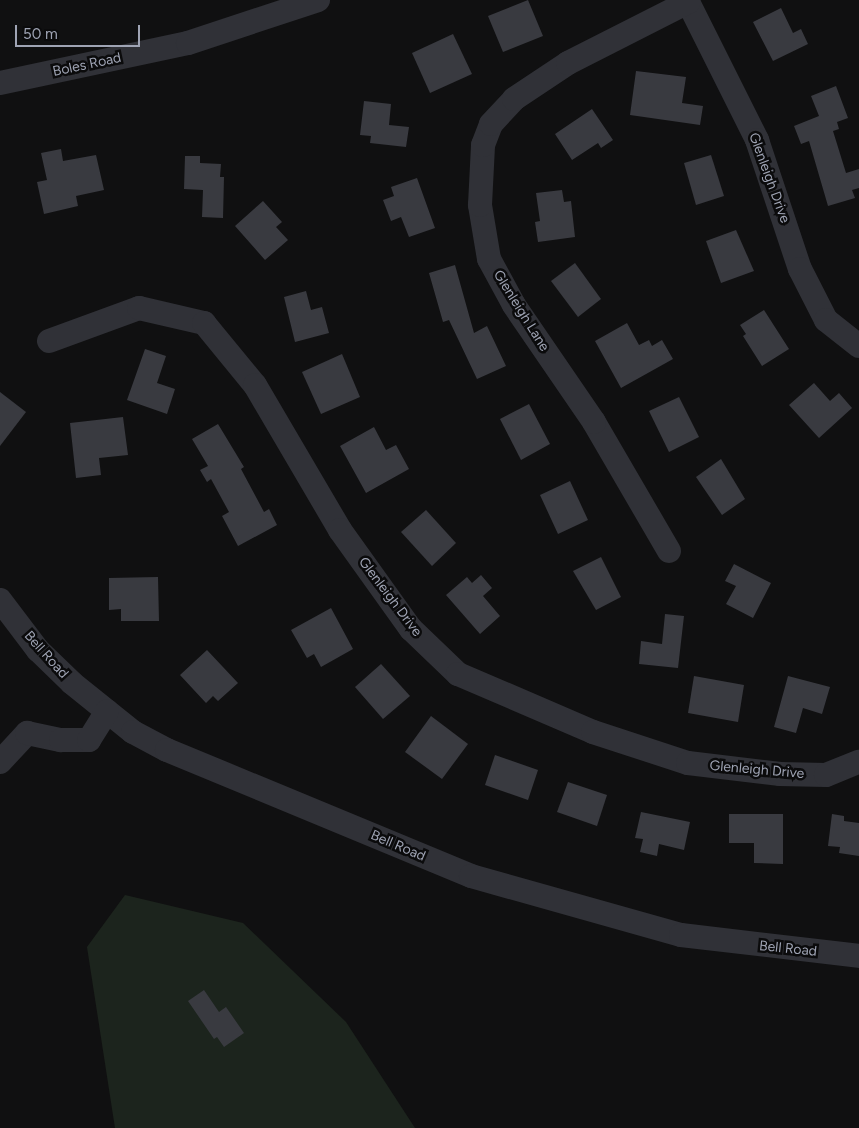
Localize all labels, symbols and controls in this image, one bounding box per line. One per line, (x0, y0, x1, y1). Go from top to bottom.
scale bar (18, 15, 142, 47)
text: 50 m (23, 25, 58, 43)
street label: Boles Road (51, 50, 123, 80)
street label: Glenleigh Drive (745, 130, 793, 226)
street label: Glenleigh Lane (489, 267, 553, 355)
street label: Glenleigh Drive (355, 554, 425, 640)
street label: Bell Road (20, 628, 72, 682)
street label: Glenleigh Drive (709, 757, 805, 783)
street label: Bell Road (368, 827, 428, 865)
street label: Bell Road (758, 938, 818, 960)

